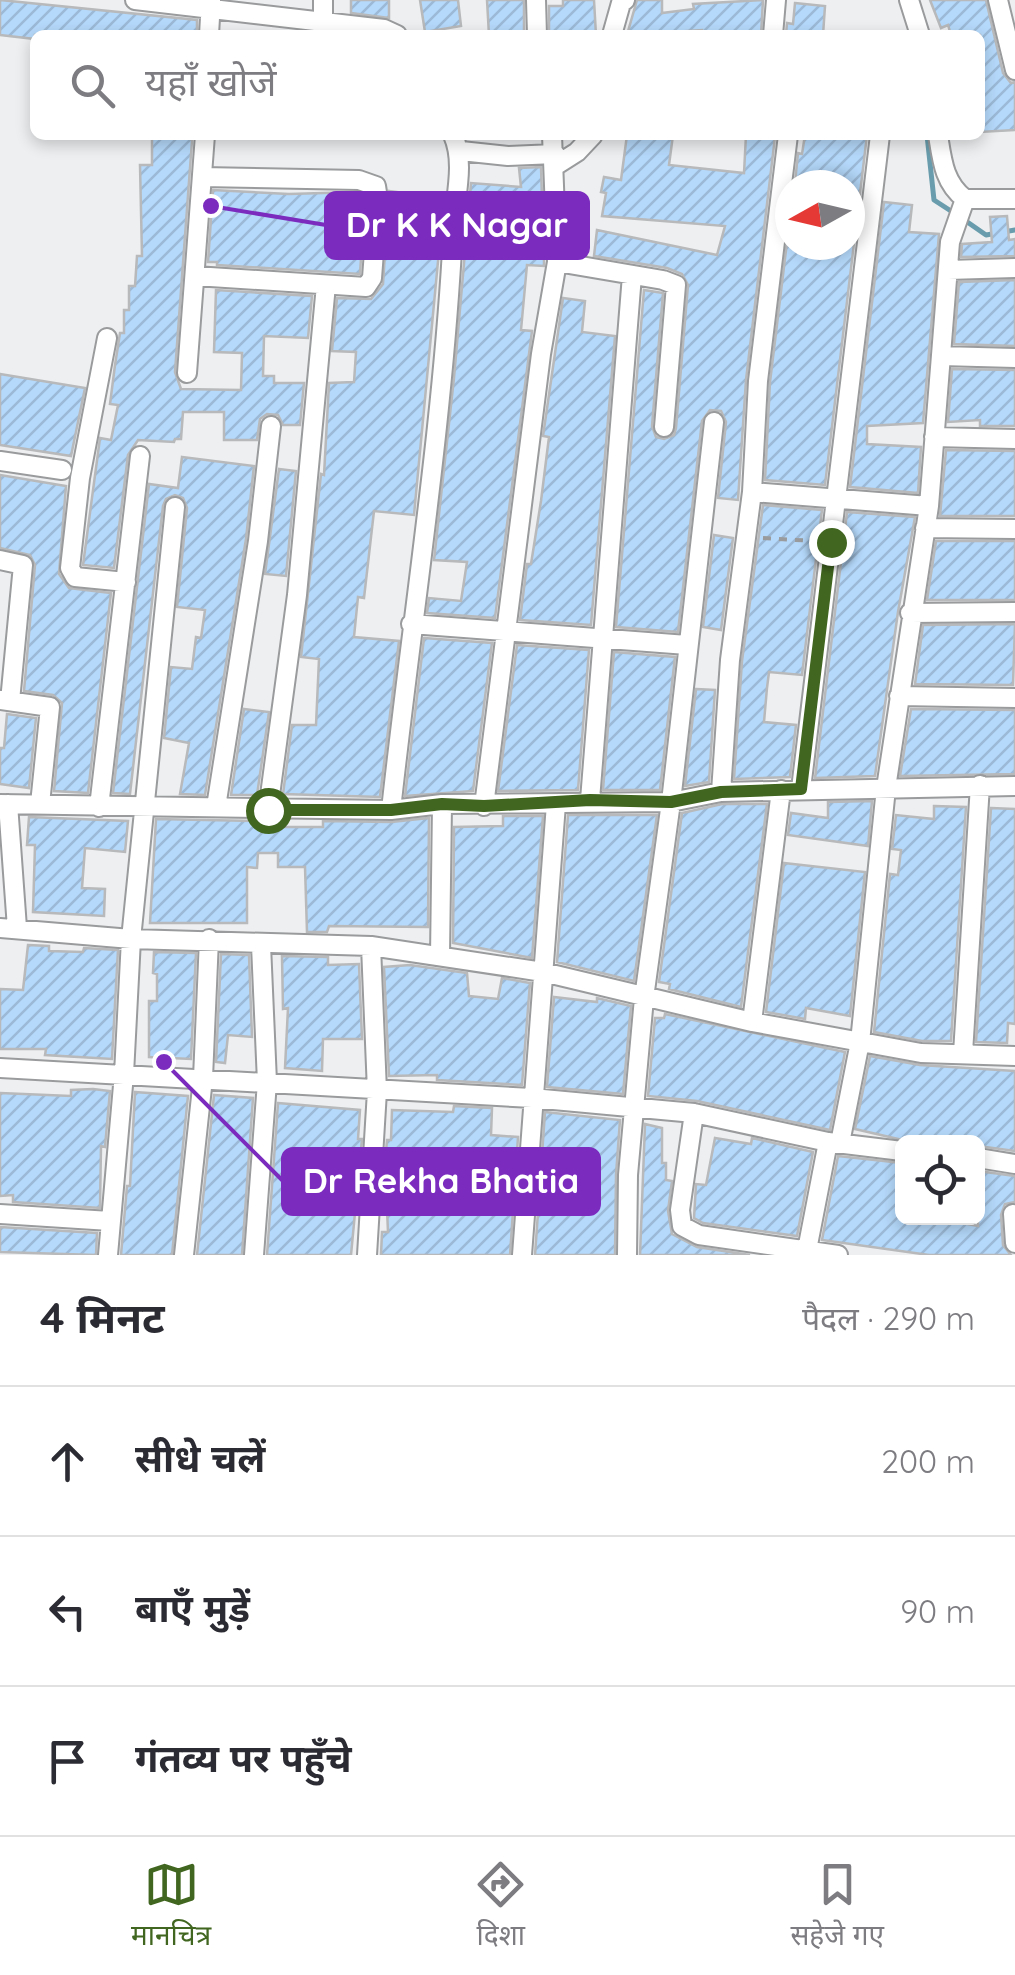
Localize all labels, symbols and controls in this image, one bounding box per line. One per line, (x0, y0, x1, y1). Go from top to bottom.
search box (30, 30, 985, 140)
icon: search (65, 58, 120, 113)
text: यहाँ खोजें (145, 58, 277, 106)
north arrow (775, 170, 865, 260)
callout: Dr K K Nagar (326, 193, 588, 258)
text: Dr K K Nagar (346, 202, 568, 246)
route end (809, 520, 855, 566)
route start (246, 788, 292, 834)
map controls (895, 1135, 985, 1225)
button: locate (895, 1135, 985, 1225)
callout: Dr Rekha Bhatia (283, 1149, 599, 1214)
text: Dr Rekha Bhatia (303, 1158, 579, 1202)
text: 4 मिनट (40, 1291, 165, 1344)
text: पैदल · 290 m (802, 1298, 975, 1338)
icon: ahead (40, 1434, 95, 1489)
text: सीधे चलें (135, 1434, 265, 1482)
text: 200 m (881, 1441, 975, 1481)
icon: left (40, 1584, 95, 1639)
text: बाएँ मुड़ें (135, 1584, 250, 1632)
text: 90 m (900, 1591, 975, 1631)
icon: arrive (40, 1734, 95, 1789)
text: गंतव्य पर पहुँचे (135, 1734, 352, 1782)
tab: मानचित्र (131, 1857, 211, 1956)
tab: दिशा (473, 1857, 528, 1956)
tab: सहेजे गए (790, 1857, 884, 1956)

